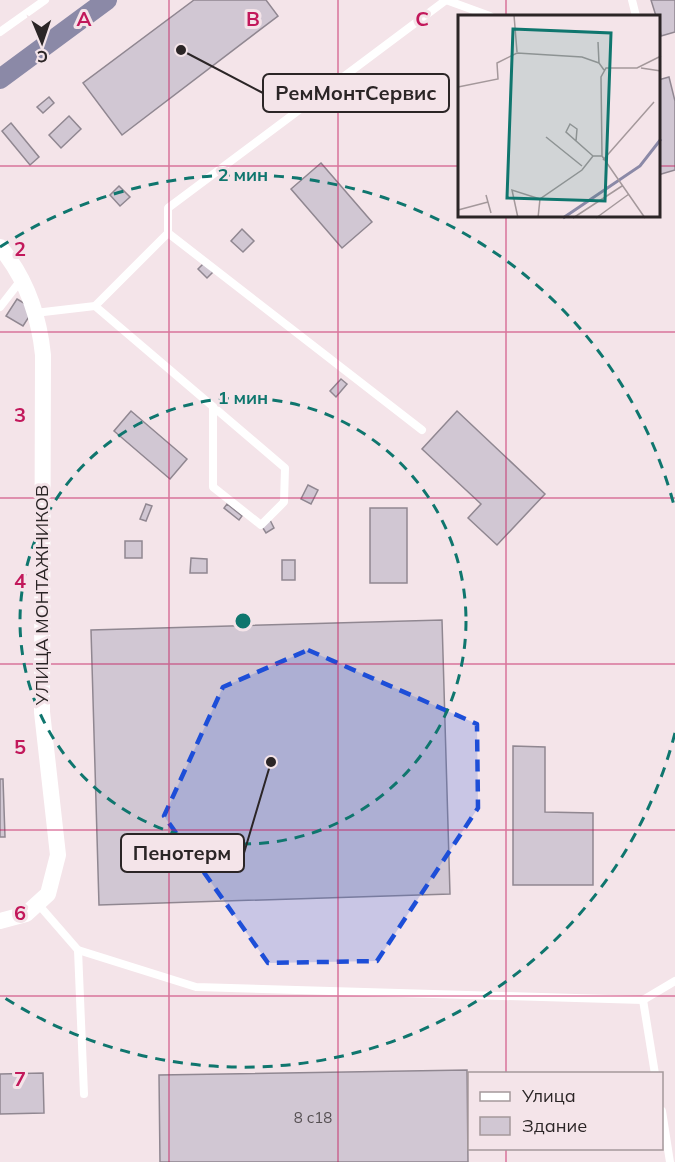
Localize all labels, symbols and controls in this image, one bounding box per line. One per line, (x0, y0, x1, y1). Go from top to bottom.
text: A (77, 6, 92, 31)
text: B (246, 6, 260, 31)
text: C (415, 6, 429, 31)
north arrow (12, 12, 72, 72)
inset map (458, 15, 660, 218)
text: С (37, 47, 48, 67)
callout: РемМонтСервис (263, 74, 449, 112)
text: РемМонтСервис (275, 80, 437, 105)
text: 2 мин (218, 163, 268, 186)
text: 2 (14, 236, 26, 261)
text: 1 мин (218, 386, 268, 409)
text: 3 (14, 402, 26, 427)
street label: УЛИЦА МОНТАЖНИКОВ (30, 485, 53, 706)
text: 4 (14, 568, 26, 593)
centre of rings (233, 611, 253, 631)
text: 5 (14, 734, 26, 759)
callout: Пенотерм (121, 834, 244, 872)
text: Пенотерм (133, 840, 231, 865)
text: 6 (14, 900, 26, 925)
text: 7 (14, 1066, 26, 1091)
legend (468, 1072, 663, 1150)
text: Улица (521, 1084, 576, 1107)
house number: 8 с18 (294, 1108, 332, 1127)
text: Здание (522, 1114, 587, 1137)

